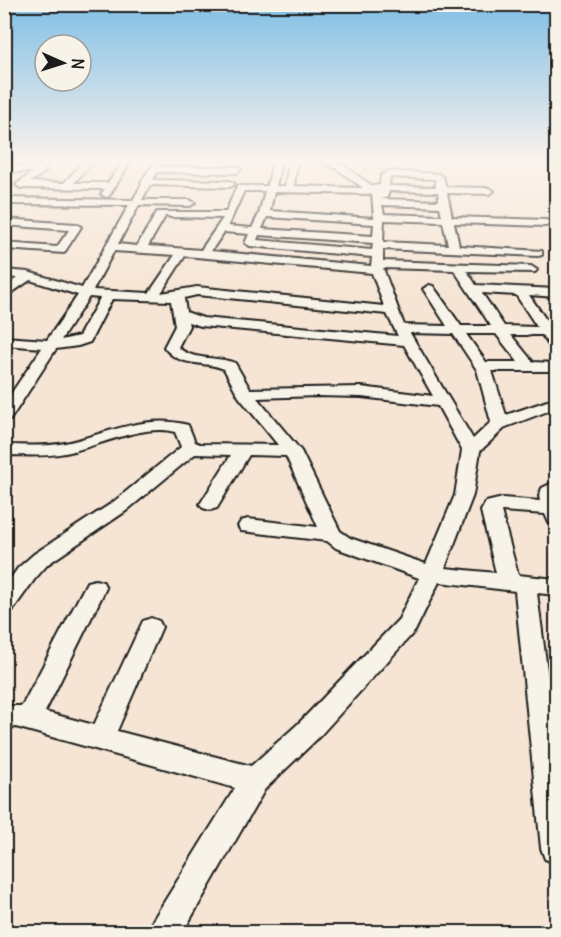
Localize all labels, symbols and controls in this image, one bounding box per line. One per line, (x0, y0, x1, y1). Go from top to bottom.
north arrow (33, 33, 93, 93)
text: N (68, 58, 88, 70)

